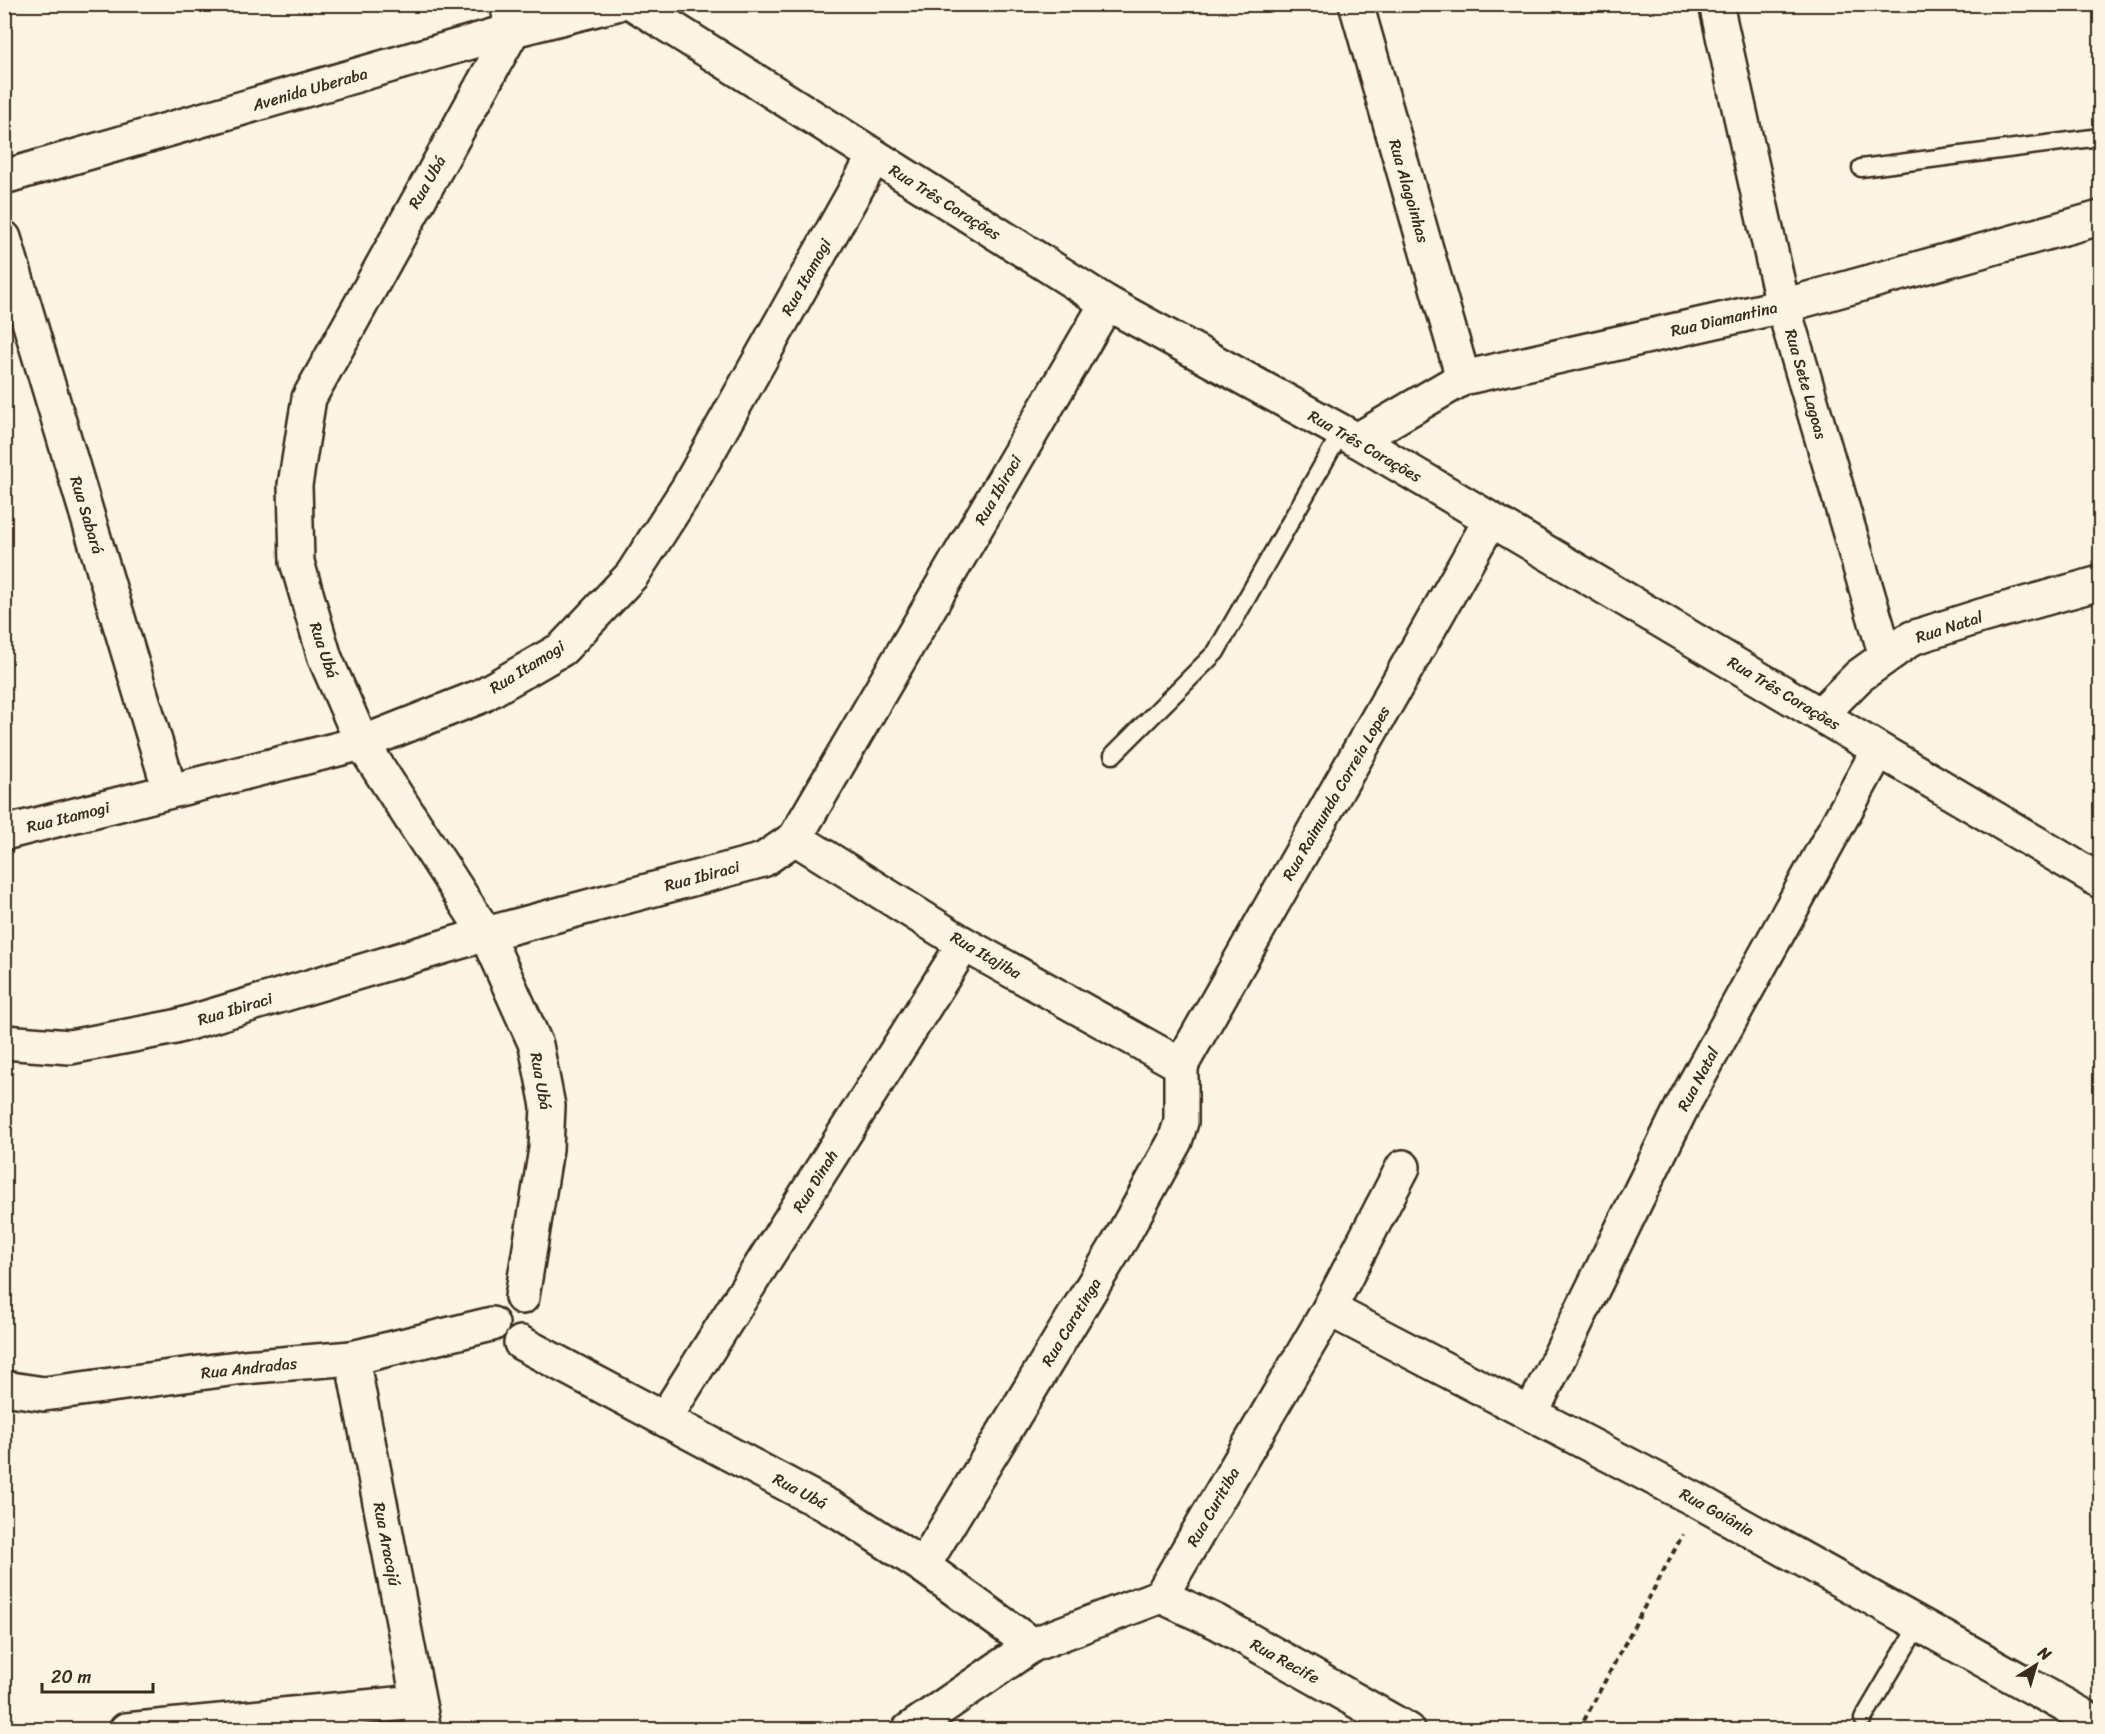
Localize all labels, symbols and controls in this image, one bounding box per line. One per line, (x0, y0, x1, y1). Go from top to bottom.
street label: Avenida Uberaba (248, 59, 371, 120)
street label: Rua Alagoinhas (1380, 136, 1438, 247)
street label: Rua Ubá (400, 150, 454, 214)
street label: Rua Três Corações (883, 156, 1007, 248)
street label: Rua Itamogi (773, 232, 840, 321)
street label: Rua Diamantina (1668, 293, 1780, 345)
street label: Rua Sete Lagoas (1776, 325, 1836, 443)
street label: Rua Três Corações (1303, 402, 1428, 491)
street label: Rua Ibiraci (966, 449, 1030, 531)
street label: Rua Sabará (61, 473, 113, 557)
street label: Rua Natal (1912, 602, 1987, 652)
street label: Rua Ubá (301, 618, 347, 682)
street label: Rua Itamogi (483, 632, 571, 702)
street label: Rua Três Corações (1722, 648, 1847, 739)
street label: Rua Raimunda Correia Lopes (1274, 700, 1398, 886)
street label: Rua Itamogi (23, 793, 113, 841)
street label: Rua Ibiraci (661, 852, 744, 900)
street label: Rua Itajiba (945, 923, 1028, 988)
street label: Rua Ibiraci (194, 984, 277, 1034)
street label: Rua Natal (1669, 1041, 1727, 1116)
street label: Rua Ubá (522, 1050, 560, 1112)
street label: Rua Dinah (784, 1144, 846, 1218)
street label: Rua Caratinga (1033, 1272, 1109, 1372)
street label: Rua Andradas (200, 1348, 299, 1387)
street label: Rua Curitiba (1178, 1462, 1248, 1552)
street label: Rua Ubá (768, 1465, 832, 1517)
street label: Rua Goiânia (1674, 1479, 1760, 1545)
street label: Rua Aracajú (365, 1500, 409, 1589)
street label: Rua Recife (1245, 1630, 1325, 1692)
north arrow (2006, 1635, 2066, 1695)
text: N (2031, 1638, 2059, 1669)
scale bar (42, 1656, 153, 1694)
text: 20 m (51, 1661, 91, 1693)

